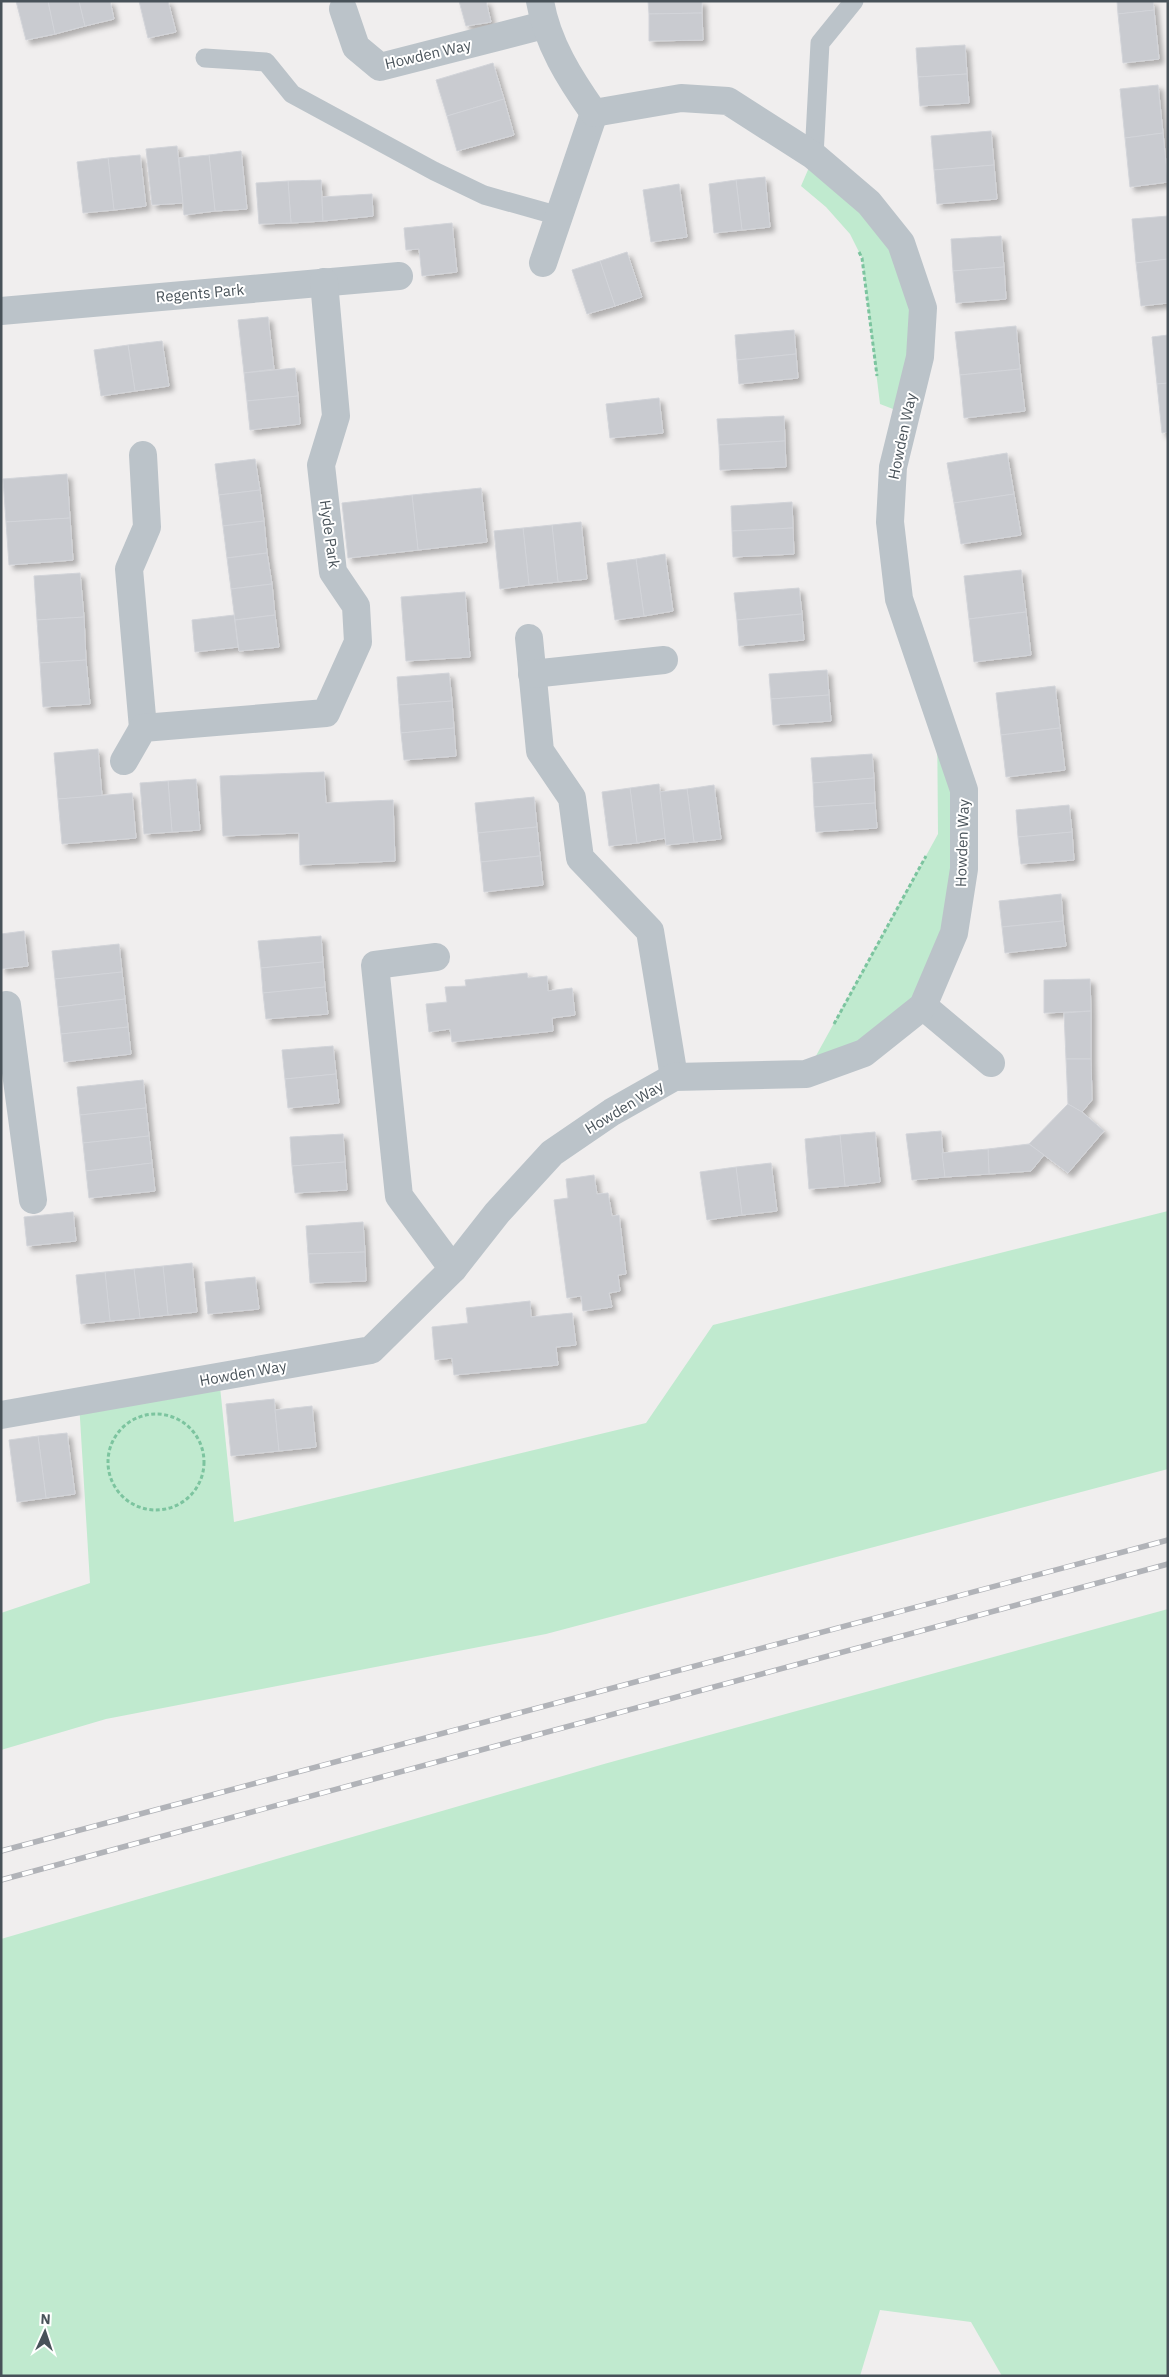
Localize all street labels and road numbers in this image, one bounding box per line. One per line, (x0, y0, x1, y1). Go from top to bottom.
street label: Howden Way (383, 35, 474, 73)
street label: Regents Park (155, 280, 245, 306)
street label: Howden Way (884, 390, 921, 481)
street label: Hyde Park (316, 499, 344, 570)
street label: Howden Way (951, 798, 973, 887)
street label: Howden Way (581, 1076, 667, 1138)
street label: Howden Way (198, 1356, 288, 1390)

